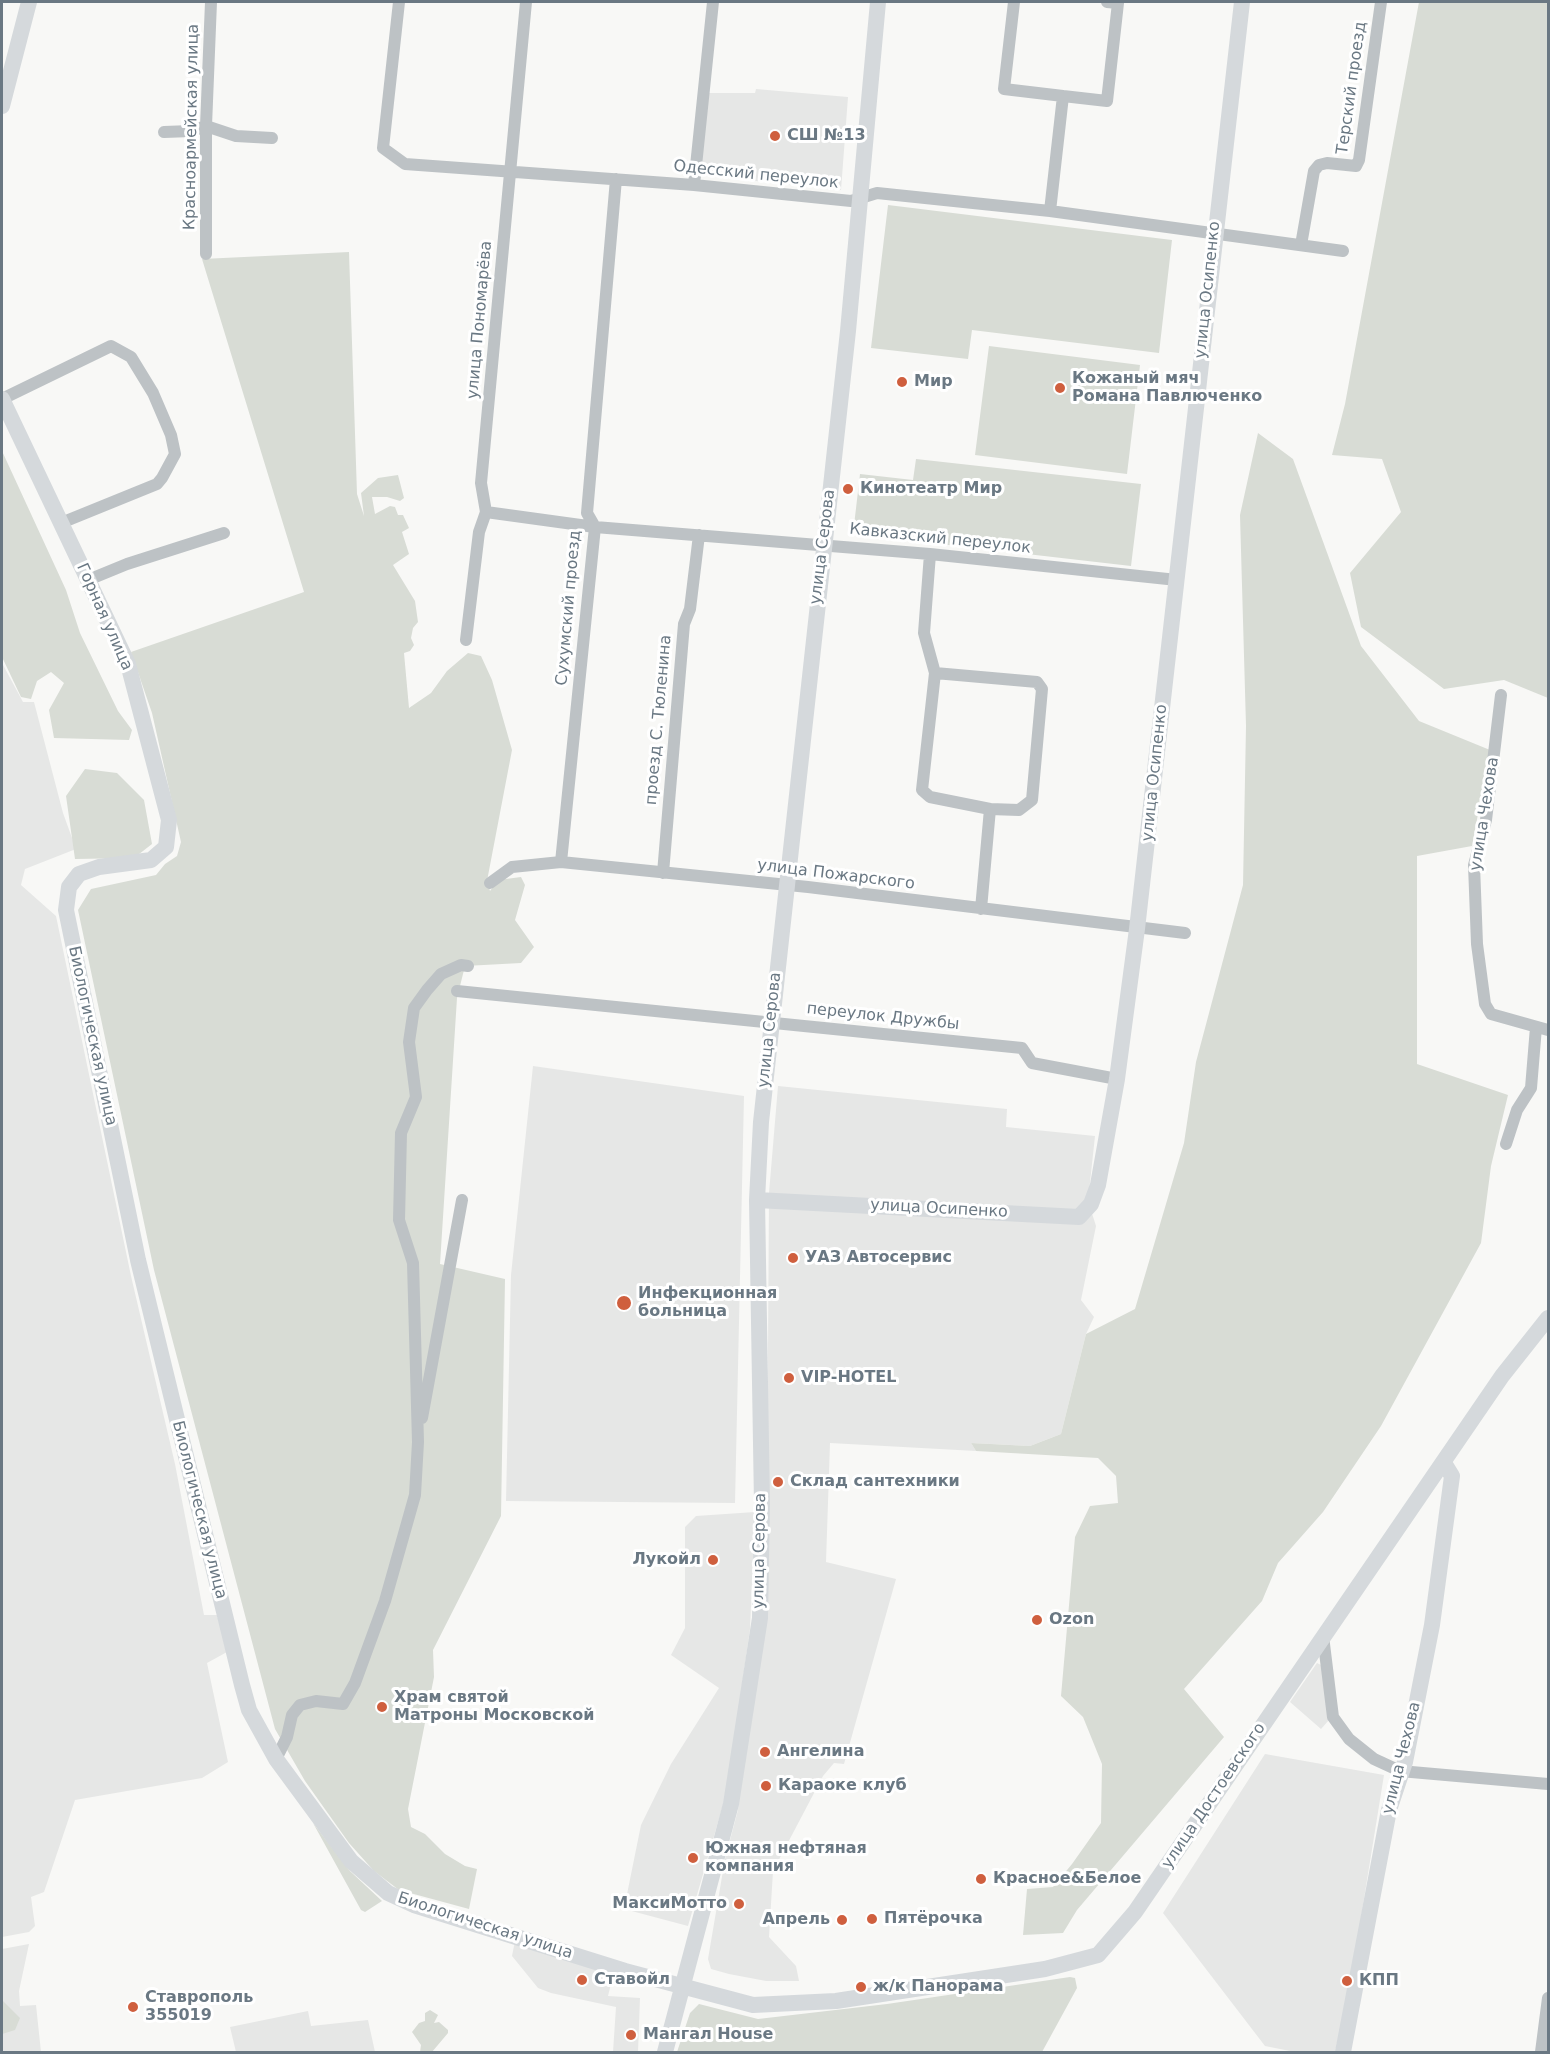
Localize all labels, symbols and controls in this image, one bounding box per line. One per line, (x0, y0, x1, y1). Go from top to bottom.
street label: Терский проезд (1333, 20, 1371, 156)
street label: Красноармейская улица (181, 24, 203, 230)
place label: СШ №13 (787, 126, 866, 146)
marker: СШ №13 (768, 129, 782, 143)
street label: Одесский переулок (672, 157, 840, 193)
street label: улица Осипенко (1191, 220, 1225, 360)
street label: улица Пономарёва (464, 240, 496, 400)
place label: Кожаный мяч Романа Павлюченко (1072, 369, 1262, 407)
place label: Мир (914, 372, 953, 392)
marker: Мир (895, 375, 909, 389)
marker: Кожаный мяч Романа Павлюченко (1053, 381, 1067, 395)
place label: Кинотеатр Мир (860, 479, 1002, 499)
marker: Кинотеатр Мир (841, 482, 855, 496)
street label: улица Серова (806, 488, 840, 606)
street label: Кавказский переулок (848, 520, 1032, 558)
street label: Сухумский проезд (553, 530, 585, 686)
street label: Горная улица (72, 560, 136, 674)
street label: проезд С. Тюленина (642, 634, 676, 806)
street label: улица Осипенко (1138, 703, 1172, 843)
street label: улица Чехова (1467, 756, 1503, 872)
street label: улица Пожарского (756, 856, 916, 894)
street label: Биологическая улица (64, 944, 120, 1128)
street label: улица Серова (754, 971, 786, 1089)
street label: переулок Дружбы (806, 999, 960, 1035)
street label: улица Осипенко (870, 1196, 1008, 1222)
place label: УАЗ Автосервис (805, 1248, 952, 1268)
marker: УАЗ Автосервис (786, 1251, 800, 1265)
place label: Инфекционная больница (638, 1284, 777, 1322)
marker: Инфекционная больница (615, 1294, 633, 1312)
place label: VIP-HOTEL (801, 1368, 896, 1388)
marker: VIP-HOTEL (782, 1371, 796, 1385)
street label: Биологическая улица (168, 1419, 230, 1601)
place label: Склад сантехники (790, 1472, 960, 1492)
marker: Склад сантехники (771, 1475, 785, 1489)
street label: улица Серова (749, 1493, 771, 1609)
place label: Лукойл (632, 1550, 701, 1570)
marker: Лукойл (706, 1553, 720, 1567)
place label: Ozon (1049, 1610, 1094, 1630)
marker: Ozon (1030, 1613, 1044, 1627)
place label: Храм святой Матроны Московской (394, 1688, 594, 1726)
marker: Храм святой Матроны Московской (375, 1700, 389, 1714)
street label: улица Чехова (1379, 1700, 1425, 1816)
street label: улица Достоевского (1158, 1719, 1270, 1873)
place label: Ангелина (777, 1742, 864, 1762)
marker: Ангелина (758, 1745, 772, 1759)
place label: Караоке клуб (778, 1776, 907, 1796)
marker: Караоке клуб (759, 1779, 773, 1793)
place label: Южная нефтяная компания (705, 1839, 867, 1877)
marker: Южная нефтяная компания (686, 1851, 700, 1865)
place label: Красное&Белое (993, 1869, 1141, 1889)
marker: Красное&Белое (974, 1872, 988, 1886)
street label: Биологическая улица (395, 1889, 575, 1963)
place label: МаксиМотто (612, 1894, 727, 1914)
marker: МаксиМотто (732, 1897, 746, 1911)
place label: Пятёрочка (884, 1909, 983, 1929)
place label: Апрель (762, 1910, 830, 1930)
marker: Пятёрочка (865, 1912, 879, 1926)
marker: Апрель (835, 1913, 849, 1927)
place label: Ставойл (594, 1970, 670, 1990)
place label: КПП (1359, 1971, 1399, 1991)
marker: Ставойл (575, 1973, 589, 1987)
marker: КПП (1340, 1974, 1354, 1988)
place label: ж/к Панорама (873, 1977, 1004, 1997)
marker: ж/к Панорама (854, 1980, 868, 1994)
place label: Ставрополь 355019 (145, 1988, 253, 2026)
marker: Ставрополь 355019 (126, 2000, 140, 2014)
place label: Мангал House (643, 2025, 773, 2045)
marker: Мангал House (624, 2028, 638, 2042)

